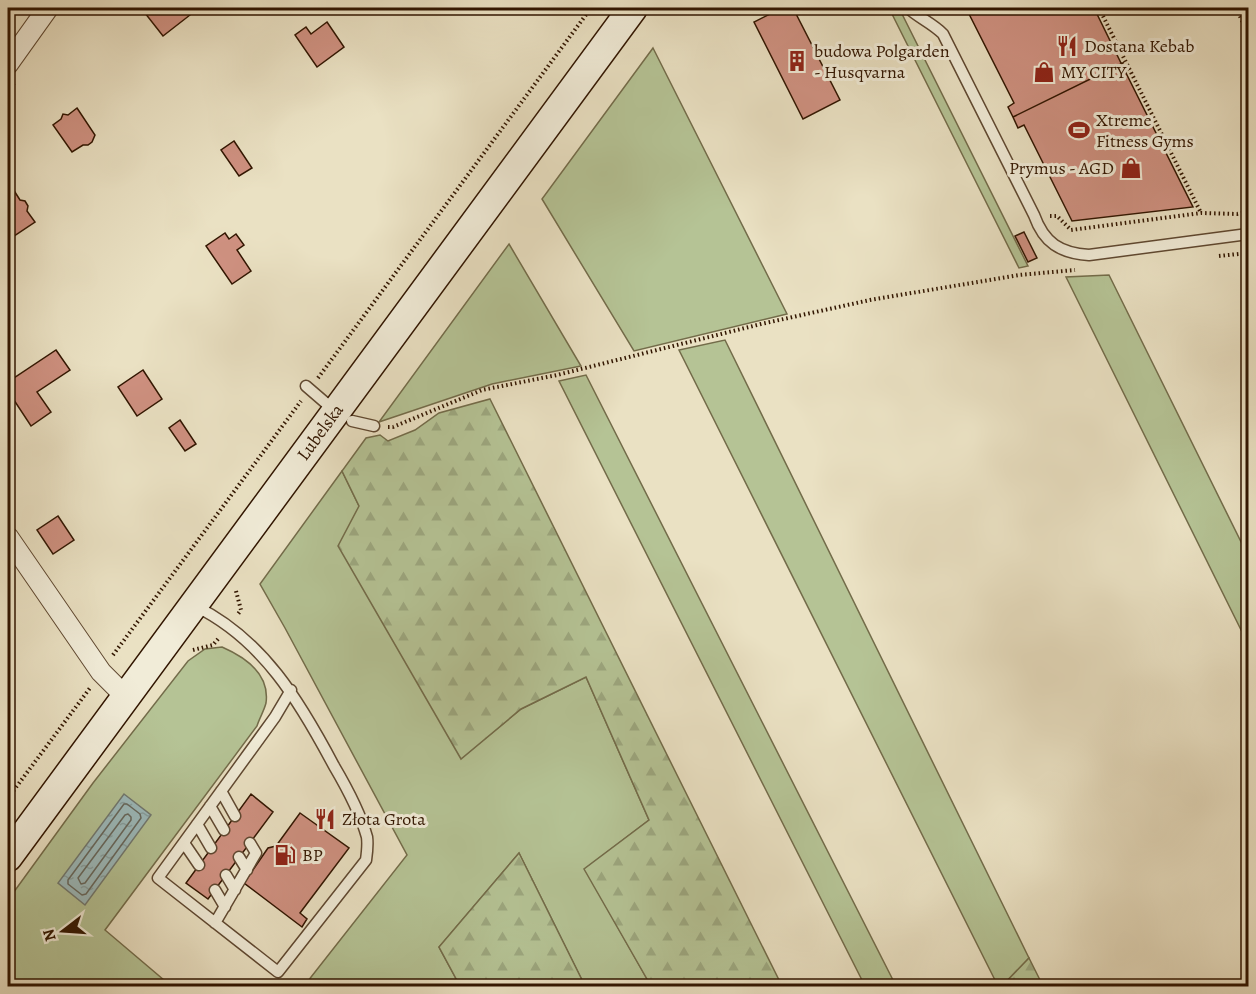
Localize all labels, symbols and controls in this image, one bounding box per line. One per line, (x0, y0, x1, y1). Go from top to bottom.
restaurant icon: Dostana Kebab (1055, 34, 1079, 58)
place label: Dostana Kebab (1084, 34, 1195, 58)
place label: budowa Polgarden - Husqvarna (814, 39, 950, 84)
building icon: budowa Polgarden - Husqvarna (785, 49, 809, 73)
shop icon: MY CITY (1032, 60, 1056, 84)
place label: MY CITY (1061, 60, 1128, 84)
place label: Xtreme Fitness Gyms (1096, 108, 1194, 153)
sports icon: Xtreme Fitness Gyms (1067, 118, 1091, 142)
place label: Prymus - AGD (1009, 156, 1114, 180)
shop icon: Prymus - AGD (1119, 156, 1143, 180)
street label: Lubelska (291, 398, 349, 465)
restaurant icon: Złota Grota (313, 807, 337, 831)
place label: Złota Grota (342, 807, 426, 831)
fuel station icon: BP (273, 843, 297, 867)
place label: BP (302, 843, 323, 867)
north arrow (33, 901, 93, 961)
text: N (37, 926, 62, 944)

